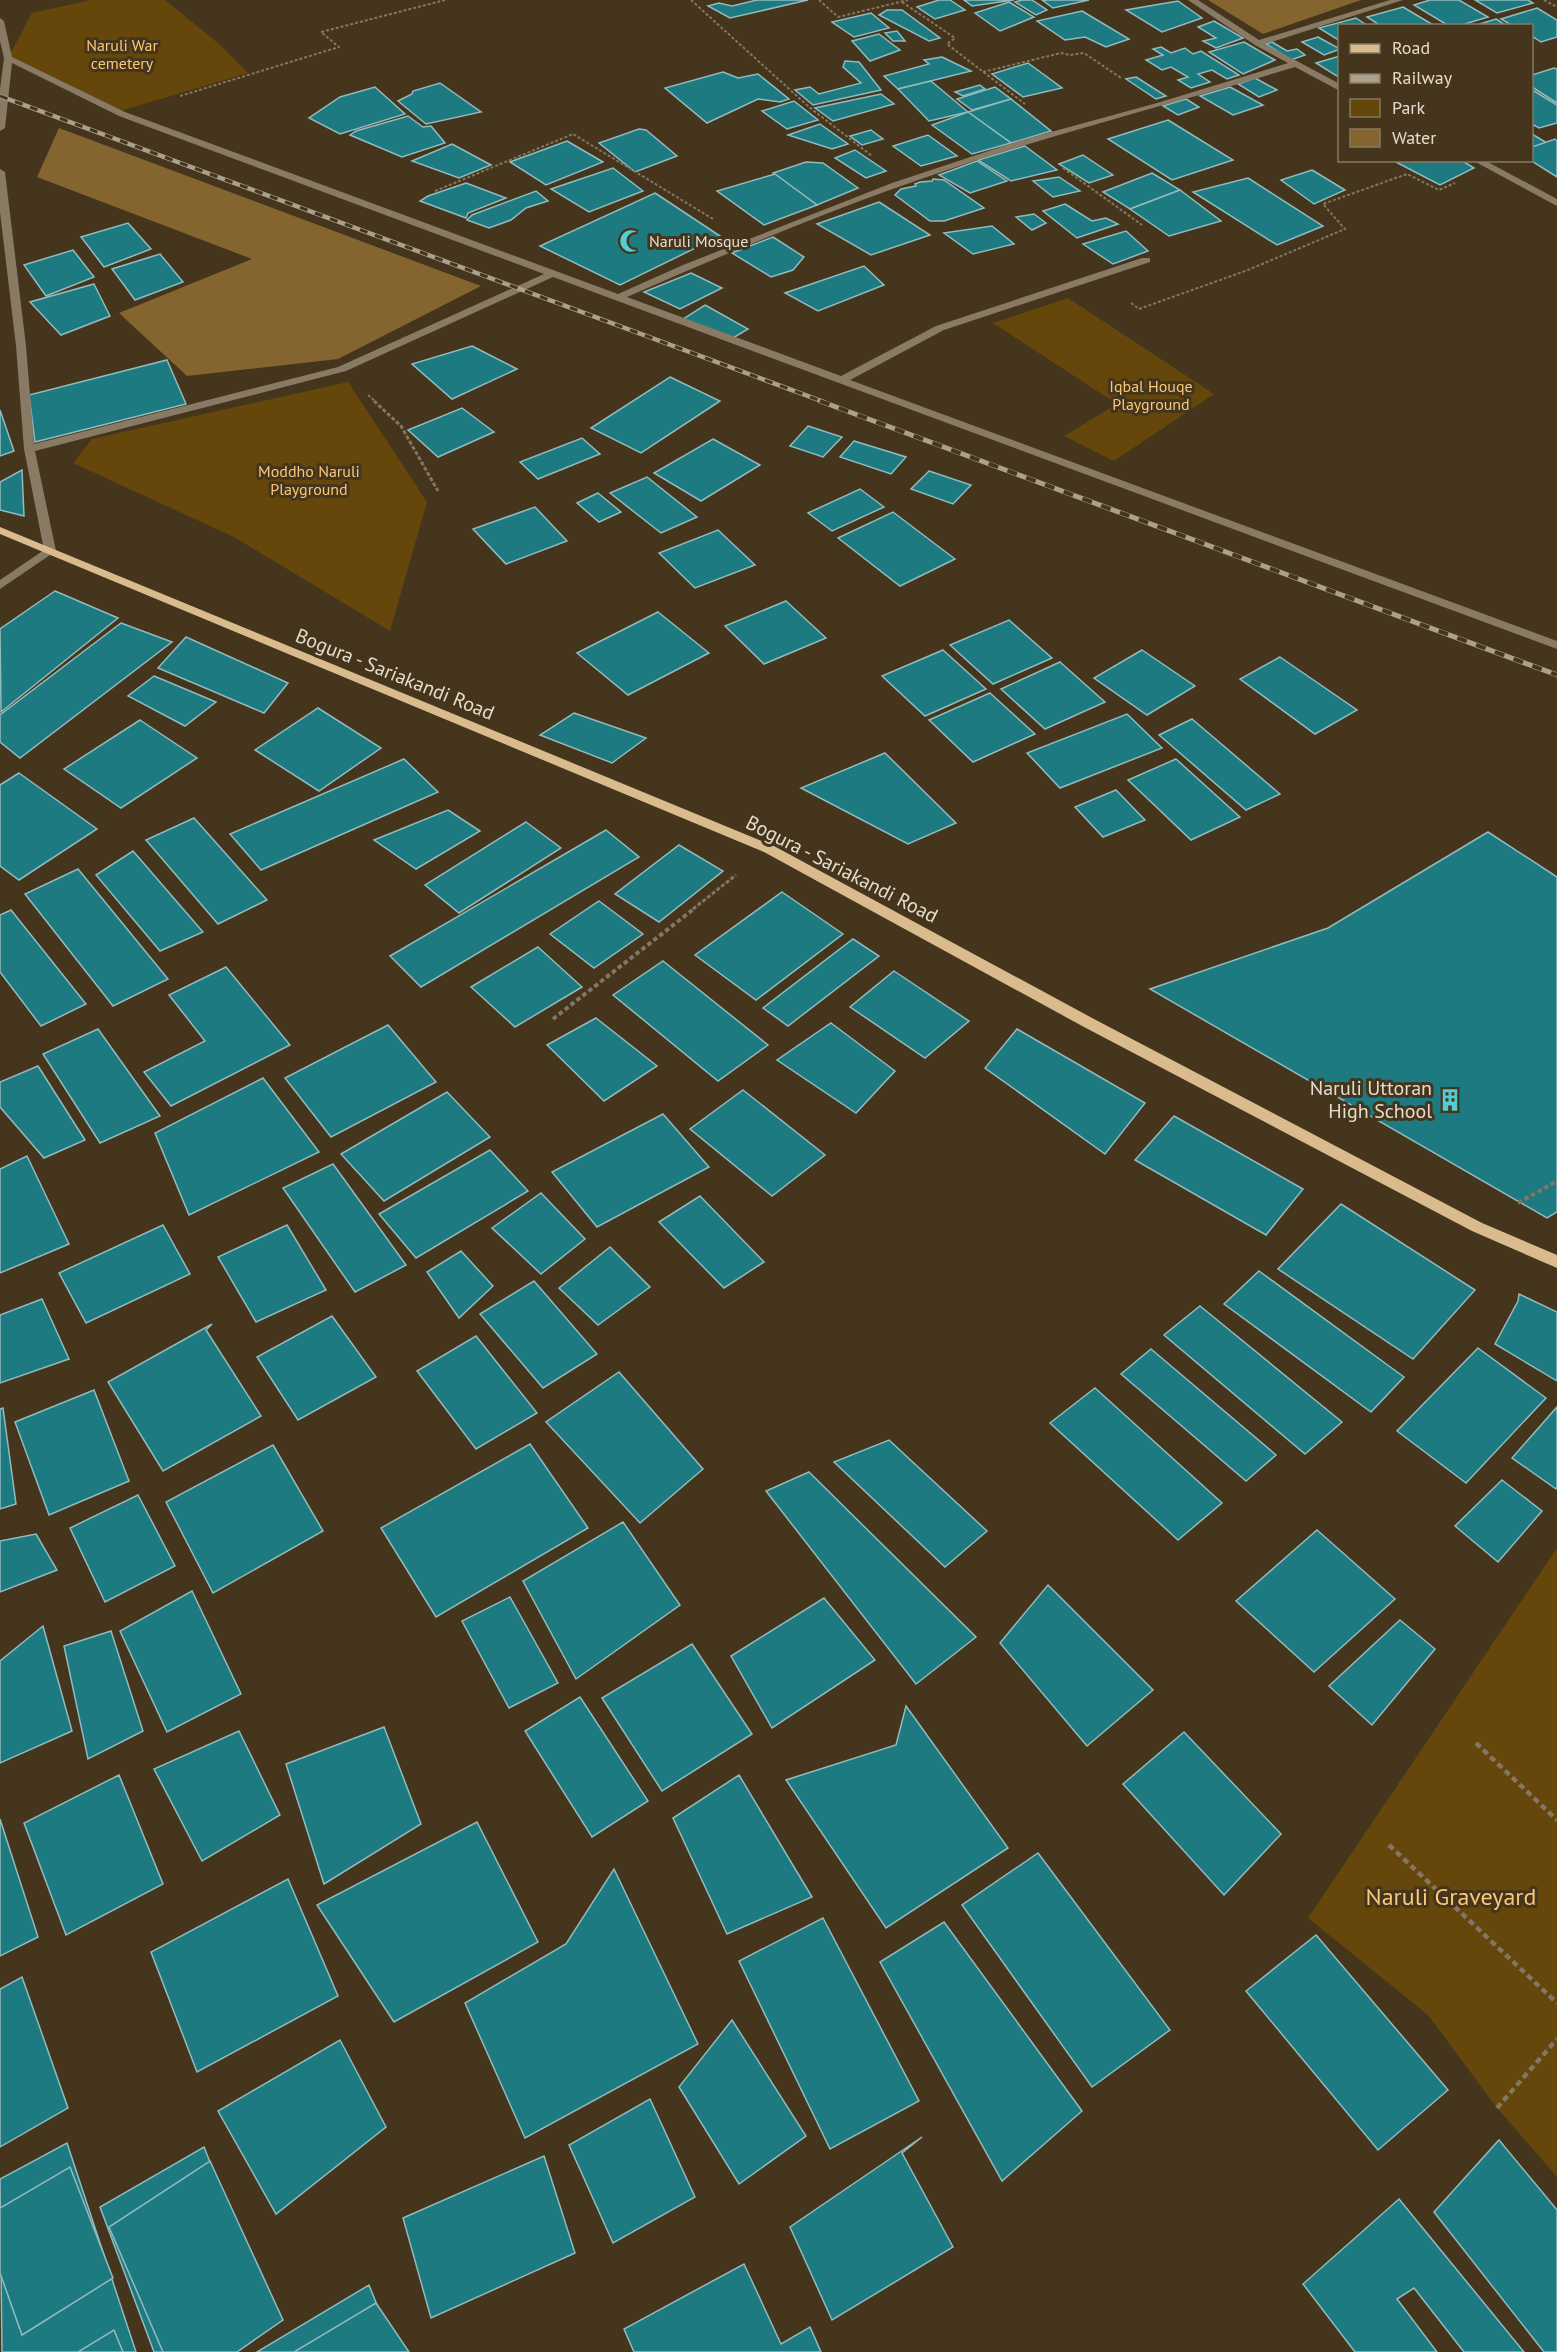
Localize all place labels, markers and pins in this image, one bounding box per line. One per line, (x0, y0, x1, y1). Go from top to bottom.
mosque icon: Naruli Mosque (618, 228, 644, 254)
place label: Naruli Mosque (649, 231, 748, 251)
place label: Naruli Uttoran High School (1310, 1075, 1432, 1124)
building icon: Naruli Uttoran High School (1437, 1087, 1463, 1113)

